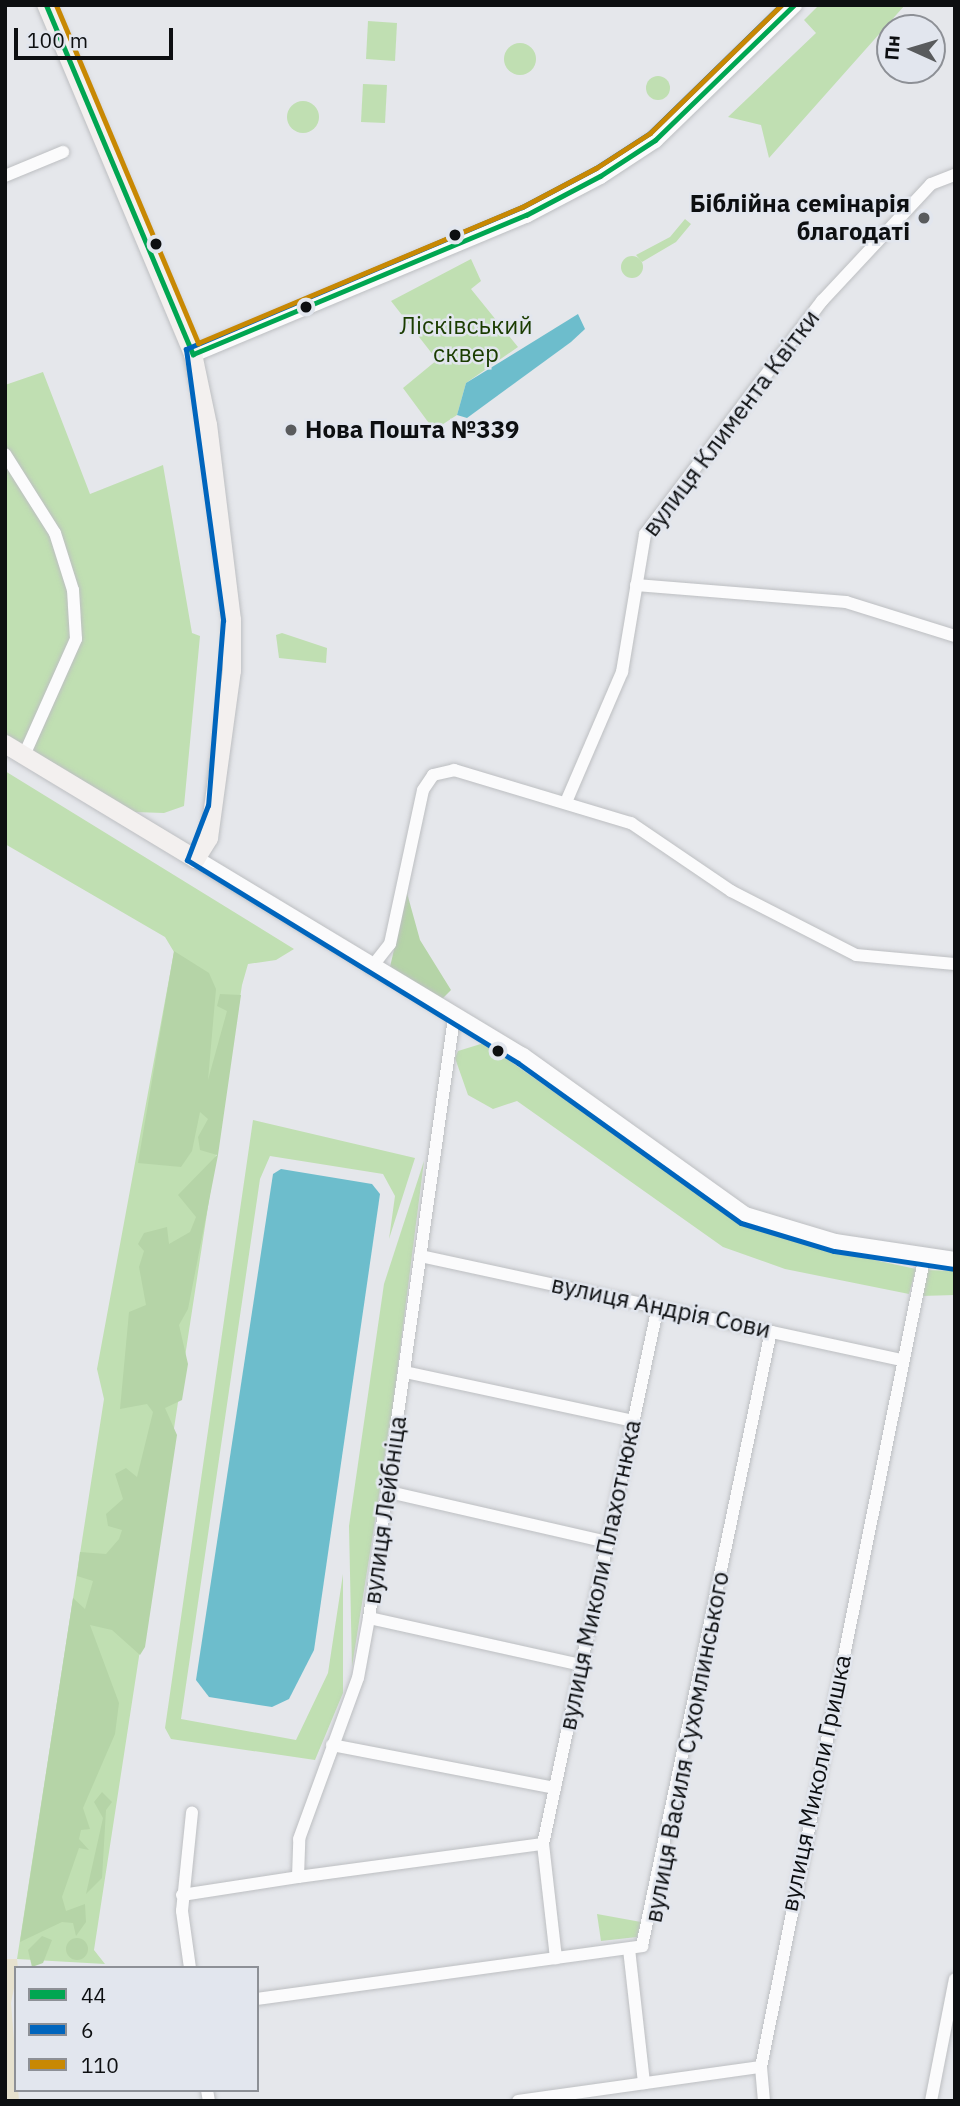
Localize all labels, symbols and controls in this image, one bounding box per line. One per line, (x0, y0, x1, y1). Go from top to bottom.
scale bar (18, 14, 177, 58)
north arrow (876, 14, 946, 84)
text: 100 m (27, 26, 88, 54)
text: Пн (879, 34, 905, 61)
place label: Біблійна семінарія благодаті (690, 190, 910, 246)
marker: Біблійна семінарія благодаті (916, 210, 932, 226)
unlabelled marker (448, 228, 462, 242)
unlabelled marker (149, 237, 163, 251)
unlabelled marker (299, 300, 313, 314)
street label: вулиця Климента Квітки (636, 304, 826, 542)
park label: Лісківський сквер (399, 312, 533, 368)
place label: Нова Пошта №339 (305, 416, 520, 444)
marker: Нова Пошта №339 (283, 422, 299, 438)
unlabelled marker (491, 1044, 505, 1058)
street label: вулиця Андрія Сови (549, 1270, 773, 1344)
street label: вулиця Лейбніца (358, 1414, 412, 1606)
street label: вулиця Миколи Плахотнюка (553, 1417, 647, 1733)
street label: вулиця Василя Сухомлинського (639, 1569, 735, 1925)
street label: вулиця Миколи Гришка (775, 1652, 857, 1914)
legend (14, 1966, 259, 2092)
text: 44 (81, 1981, 106, 2009)
text: 6 (81, 2016, 94, 2044)
text: 110 (81, 2051, 119, 2079)

